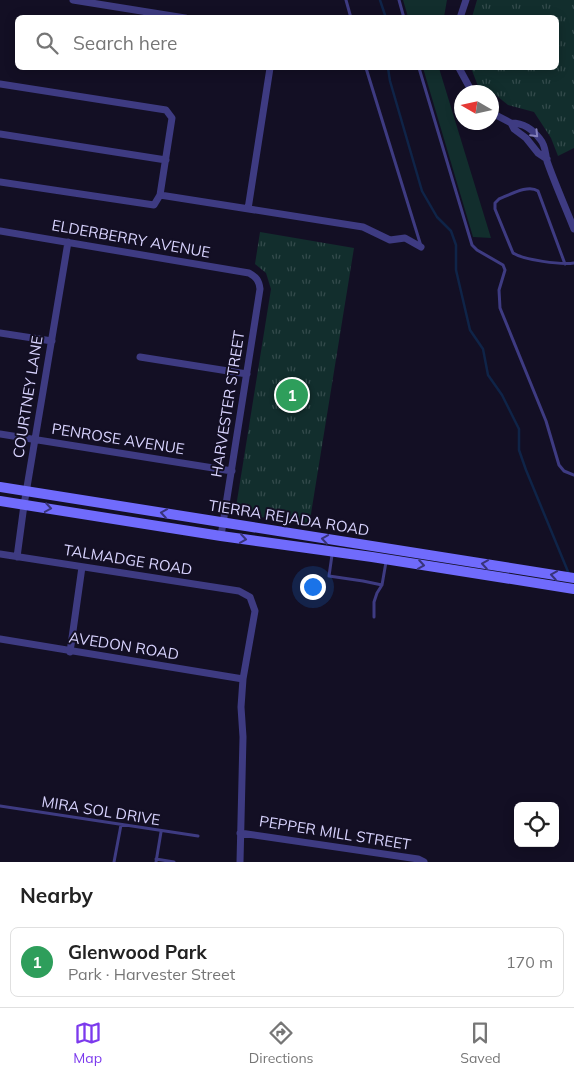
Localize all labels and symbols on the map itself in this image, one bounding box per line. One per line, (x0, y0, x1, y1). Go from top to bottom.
north arrow (454, 85, 499, 130)
one-way arrow (529, 129, 538, 138)
street label: ELDERBERRY AVENUE (50, 215, 212, 262)
street label: HARVESTER STREET (207, 329, 248, 479)
street label: COURTNEY LANE (8, 334, 47, 459)
pin: 1 (276, 376, 308, 414)
street label: PENROSE AVENUE (50, 419, 186, 458)
street label: TIERRA REJADA ROAD (207, 495, 371, 540)
one-way arrow (44, 503, 52, 513)
one-way arrow (160, 509, 169, 519)
one-way arrow (240, 533, 248, 544)
one-way arrow (321, 534, 329, 545)
street label: TALMADGE ROAD (62, 540, 194, 579)
one-way arrow (418, 559, 426, 570)
one-way arrow (481, 560, 490, 570)
one-way arrow (549, 570, 557, 581)
your location (300, 574, 326, 600)
street label: AVEDON ROAD (68, 627, 181, 664)
street label: MIRA SOL DRIVE (40, 792, 162, 829)
street label: PEPPER MILL STREET (258, 811, 412, 854)

